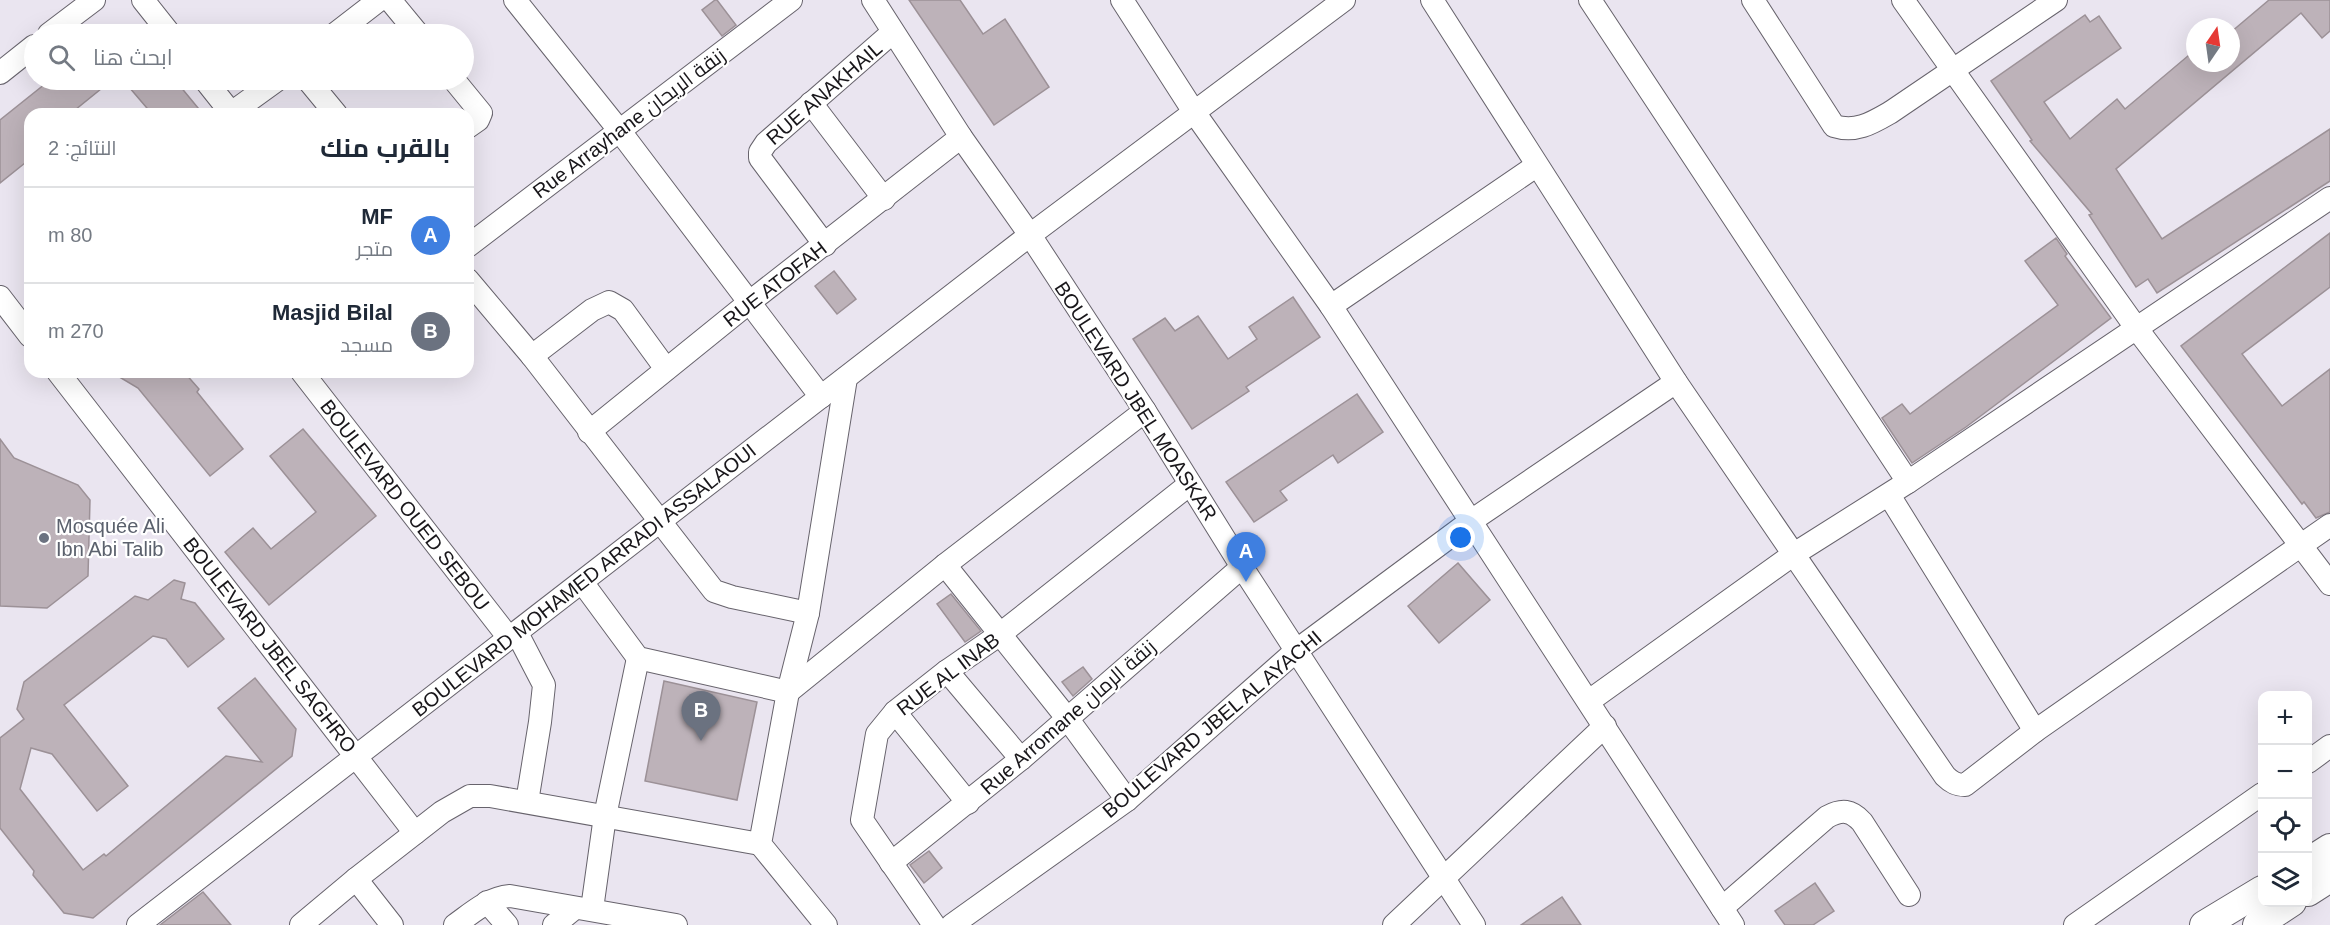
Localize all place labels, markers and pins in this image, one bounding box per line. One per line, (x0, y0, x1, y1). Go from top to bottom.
place label: Mosquée Ali Ibn Abi Talib (56, 515, 165, 560)
marker: Mosquée Ali Ibn Abi Talib (37, 531, 51, 545)
pin: A (1226, 532, 1266, 582)
pin: B (682, 692, 720, 741)

